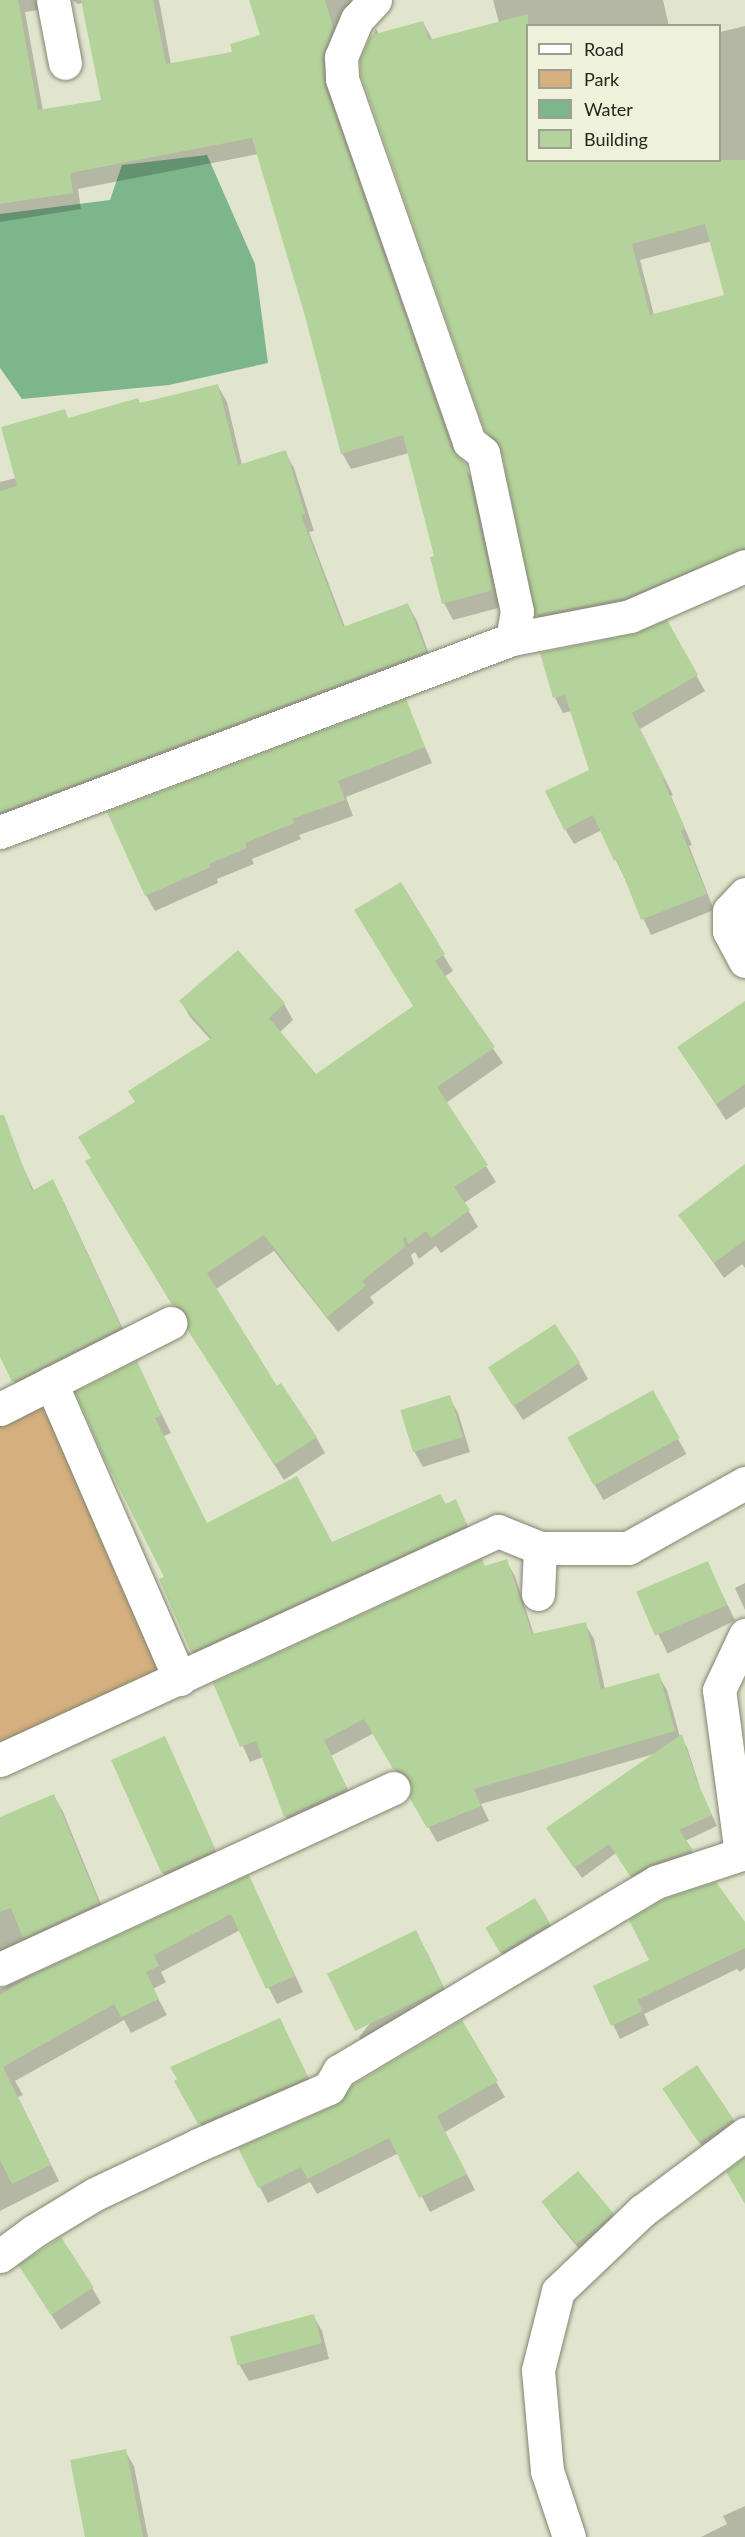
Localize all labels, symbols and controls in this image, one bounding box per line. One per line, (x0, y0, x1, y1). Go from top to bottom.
legend (526, 24, 721, 162)
text: Road (584, 38, 624, 60)
text: Park (584, 68, 619, 90)
text: Water (584, 98, 633, 120)
text: Building (584, 128, 648, 150)

